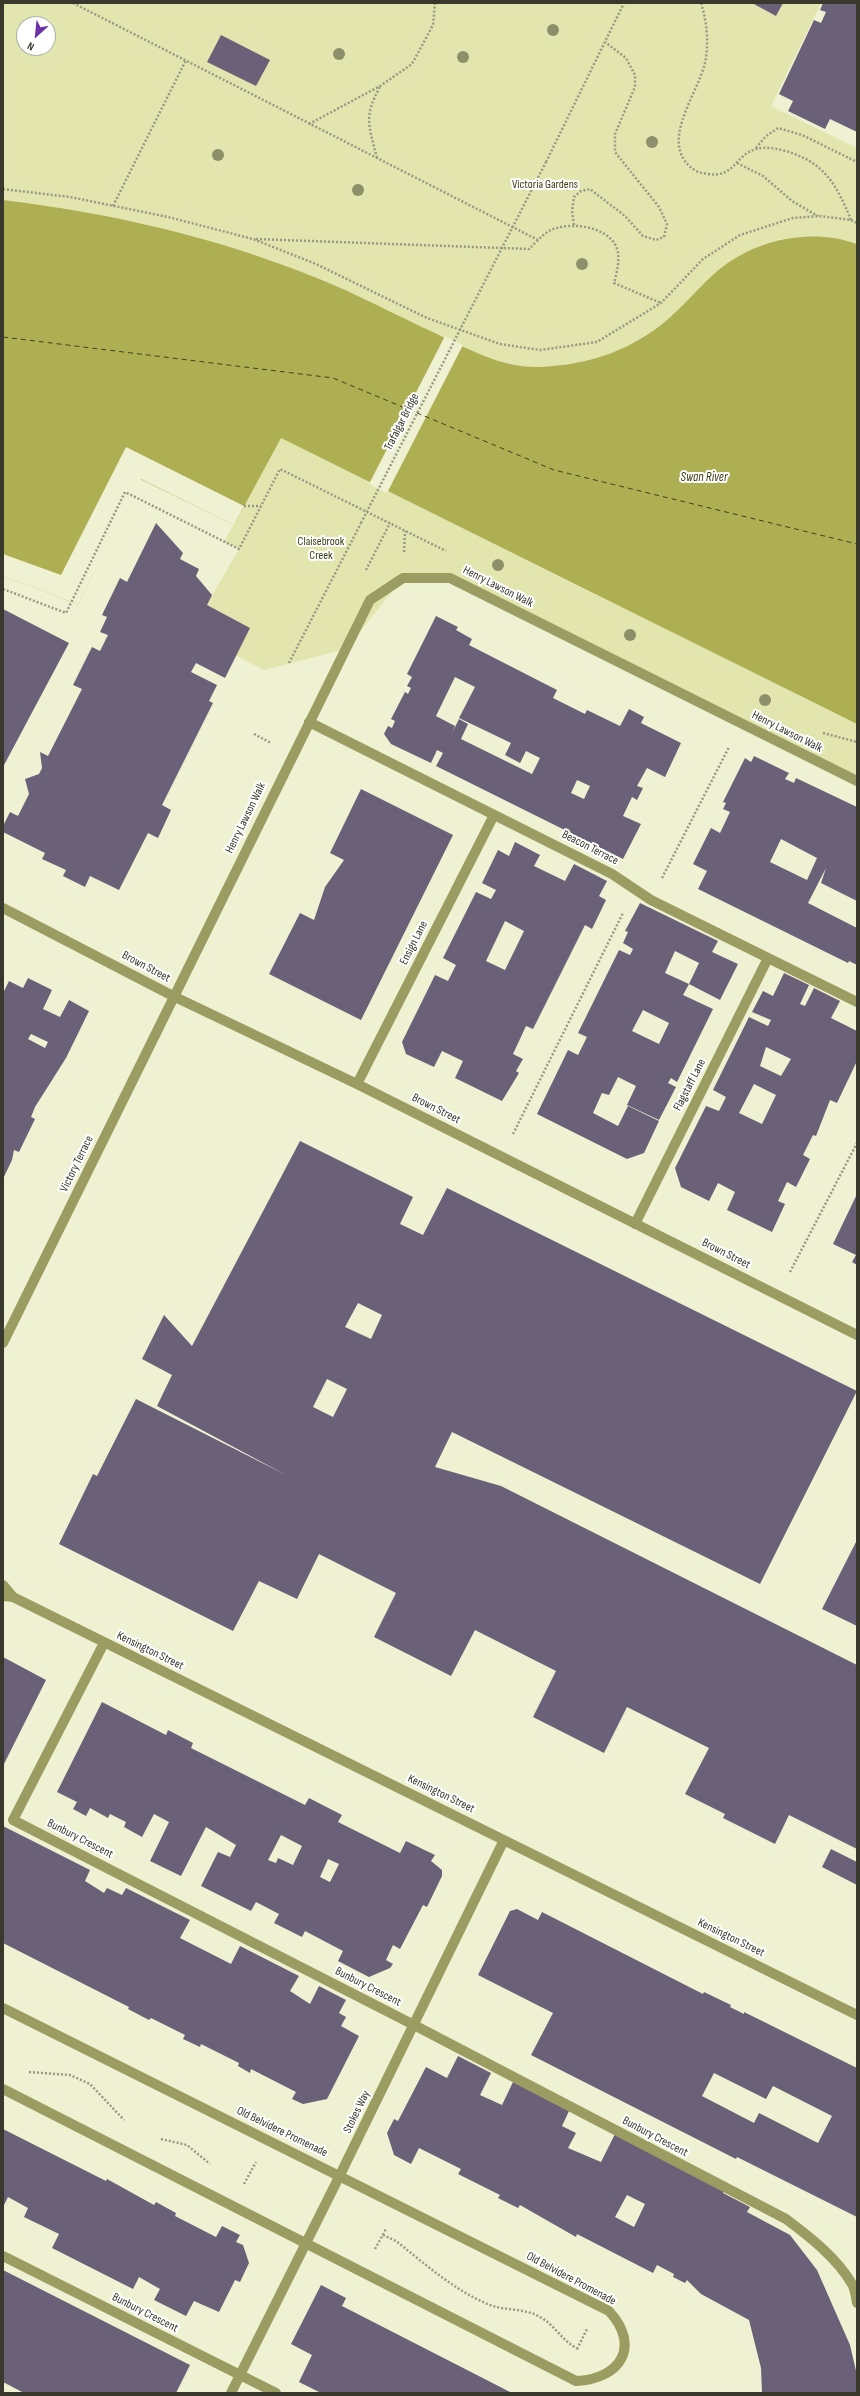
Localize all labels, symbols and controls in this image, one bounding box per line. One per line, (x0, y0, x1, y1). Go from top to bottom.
north arrow (16, 16, 56, 56)
text: N (25, 39, 36, 53)
park label: Victoria Gardens (512, 178, 578, 192)
street label: Trafalgar Bridge (381, 391, 423, 453)
water label: Swan River (680, 470, 728, 486)
park label: Claisebrook Creek (298, 535, 344, 563)
street label: Henry Lawson Walk (460, 563, 536, 611)
street label: Henry Lawson Walk (749, 708, 825, 756)
street label: Henry Lawson Walk (223, 780, 269, 856)
street label: Beacon Terrace (559, 828, 621, 868)
street label: Ensign Lane (397, 919, 431, 967)
street label: Brown Street (119, 948, 173, 986)
street label: Flagstaff Lane (671, 1057, 709, 1113)
street label: Brown Street (409, 1091, 463, 1127)
street label: Victory Terrace (57, 1134, 97, 1194)
street label: Brown Street (699, 1236, 753, 1272)
street label: Kensington Street (114, 1629, 186, 1673)
street label: Kensington Street (405, 1772, 477, 1816)
street label: Bunbury Crescent (45, 1816, 115, 1862)
street label: Kensington Street (695, 1916, 767, 1960)
street label: Bunbury Crescent (333, 1964, 403, 2010)
street label: Stokes Way (340, 2088, 374, 2136)
street label: Old Belvidere Promenade (234, 2104, 330, 2160)
street label: Bunbury Crescent (620, 2114, 690, 2160)
street label: Old Belvidere Promenade (524, 2249, 618, 2309)
street label: Bunbury Crescent (110, 2290, 180, 2336)

